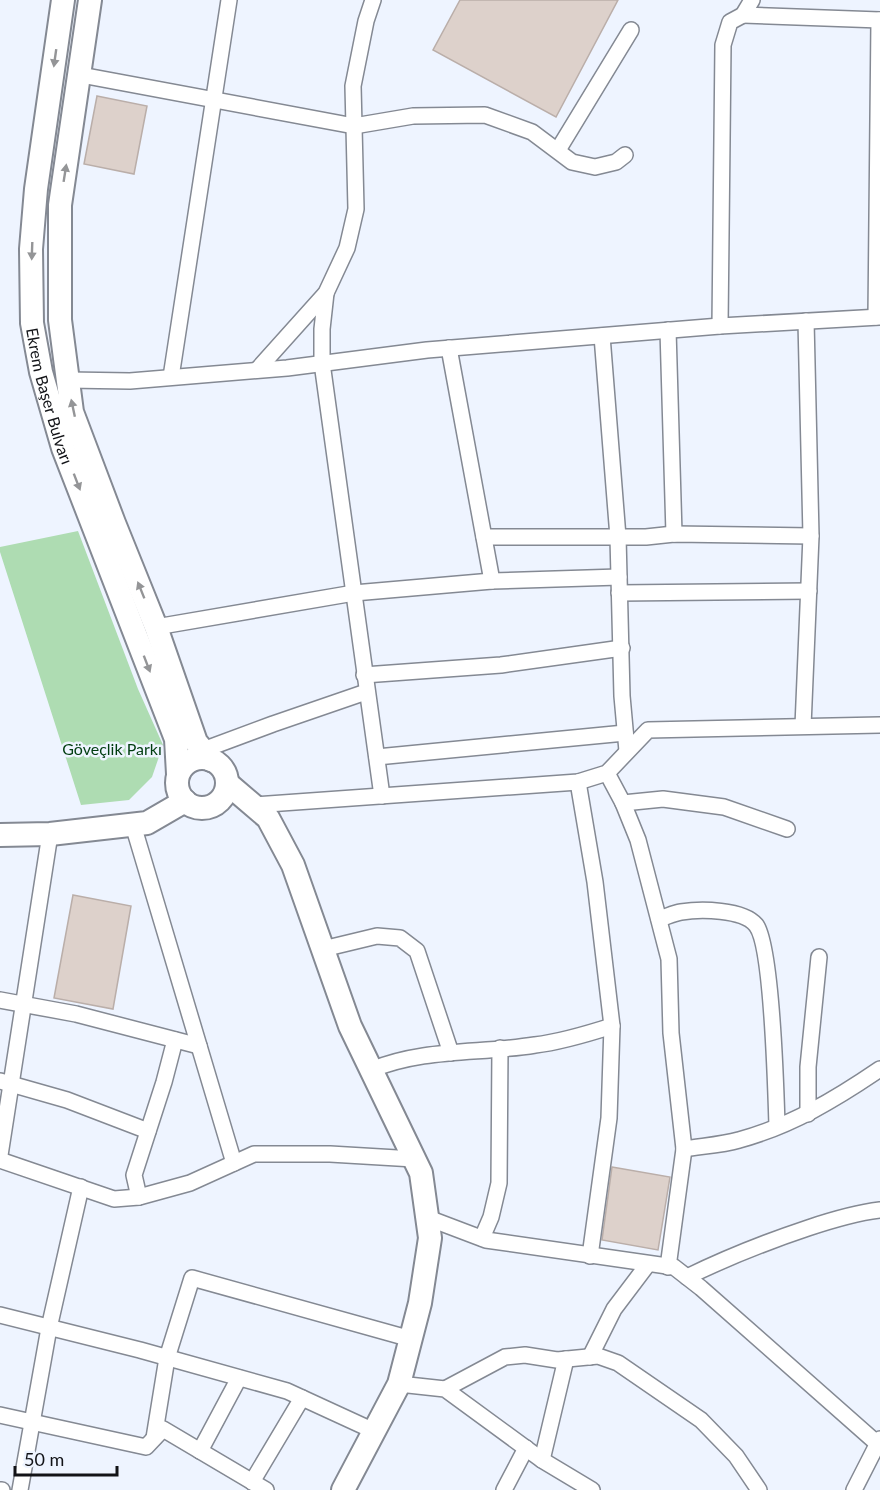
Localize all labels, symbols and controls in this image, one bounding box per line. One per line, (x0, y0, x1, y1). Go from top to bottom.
one-way arrow (50, 49, 59, 68)
one-way arrow (61, 163, 70, 182)
one-way arrow (27, 242, 36, 261)
street label: Ekrem Başer Bulvarı (24, 326, 78, 466)
one-way arrow (67, 399, 77, 417)
one-way arrow (72, 473, 82, 491)
one-way arrow (136, 581, 146, 599)
one-way arrow (142, 655, 152, 673)
park label: Göveçlik Parkı (62, 739, 162, 758)
scale bar (15, 1439, 117, 1477)
text: 50 m (24, 1448, 64, 1470)

